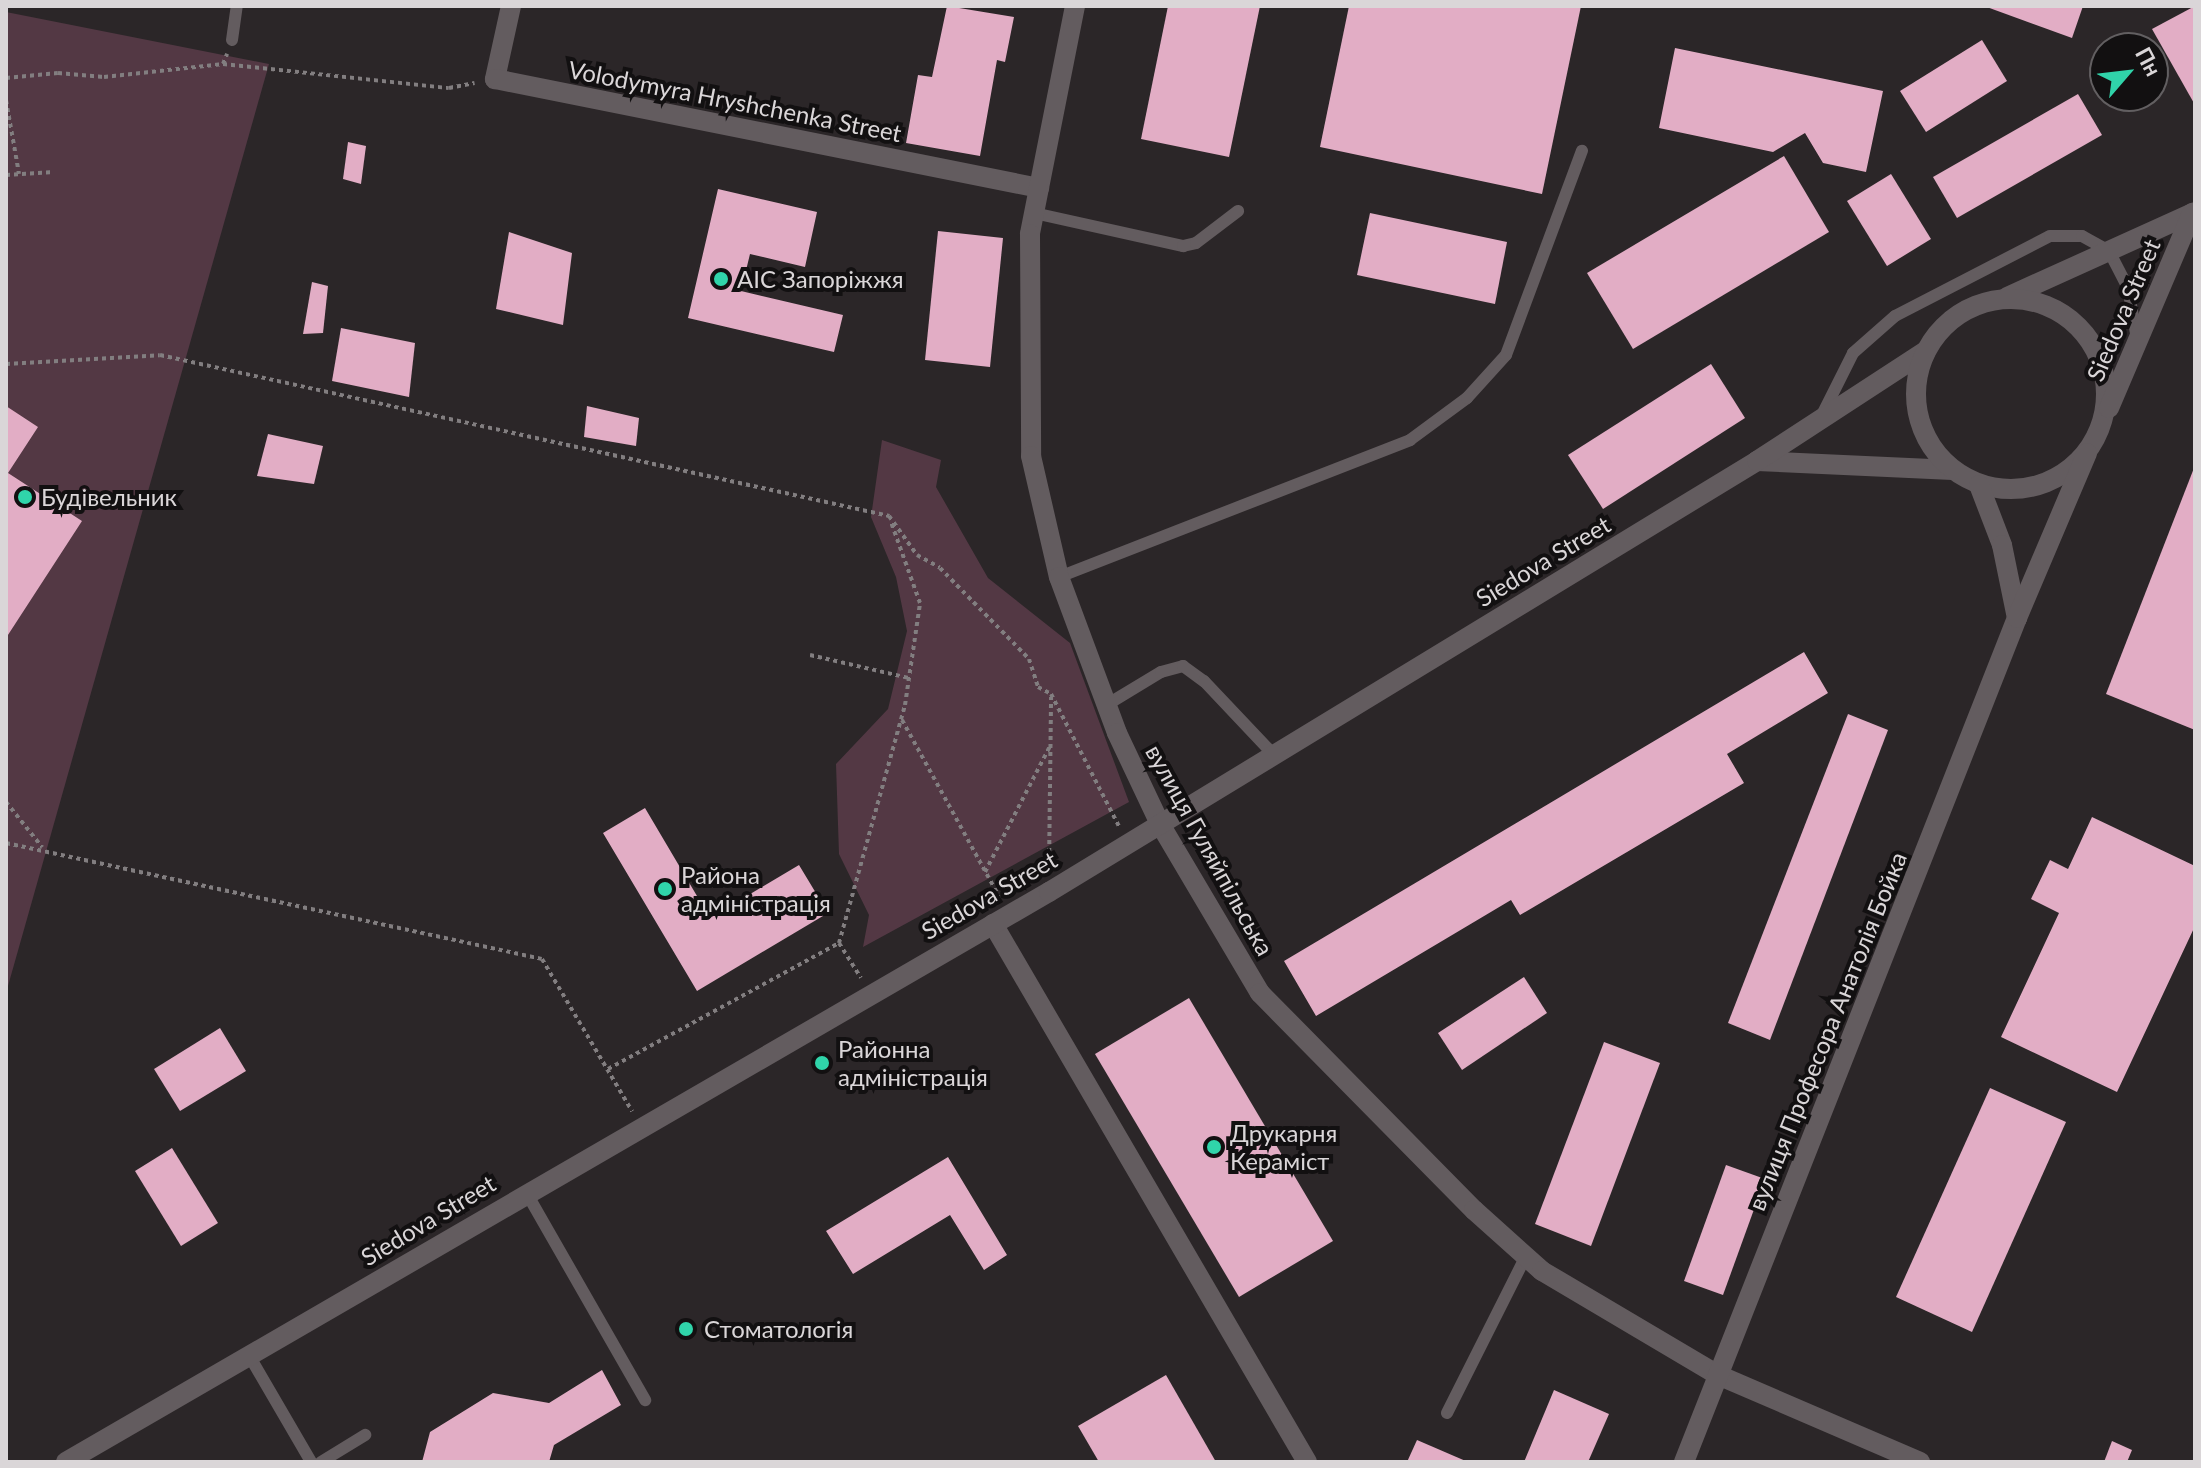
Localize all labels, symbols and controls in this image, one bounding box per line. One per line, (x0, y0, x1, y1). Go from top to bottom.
north arrow (2089, 32, 2169, 112)
text: Пн (2130, 42, 2168, 80)
street label: Volodymyra Hryshchenka Street (566, 55, 904, 147)
street label: Siedova Street (2080, 235, 2166, 385)
place label: АІС Запоріжжя (737, 265, 904, 293)
marker: АІС Запоріжжя (712, 270, 730, 288)
place label: Будівельник (41, 483, 177, 511)
marker: Будівельник (16, 488, 34, 506)
street label: Siedova Street (1471, 510, 1615, 612)
street label: вулиця Гуляйпільська (1140, 739, 1280, 961)
street label: Siedova Street (916, 845, 1062, 945)
street label: вулиця Професора Анатолія Бойка (1742, 847, 1912, 1215)
place label: Района адміністрація (681, 861, 831, 917)
marker: Района адміністрація (656, 880, 674, 898)
place label: Районна адміністрація (838, 1035, 988, 1091)
marker: Районна адміністрація (813, 1054, 831, 1072)
place label: Друкарня Кераміст (1230, 1119, 1337, 1175)
marker: Друкарня Кераміст (1205, 1138, 1223, 1156)
street label: Siedova Street (356, 1169, 500, 1271)
place label: Стоматологія (704, 1315, 853, 1343)
marker: Стоматологія (675, 1318, 697, 1340)

